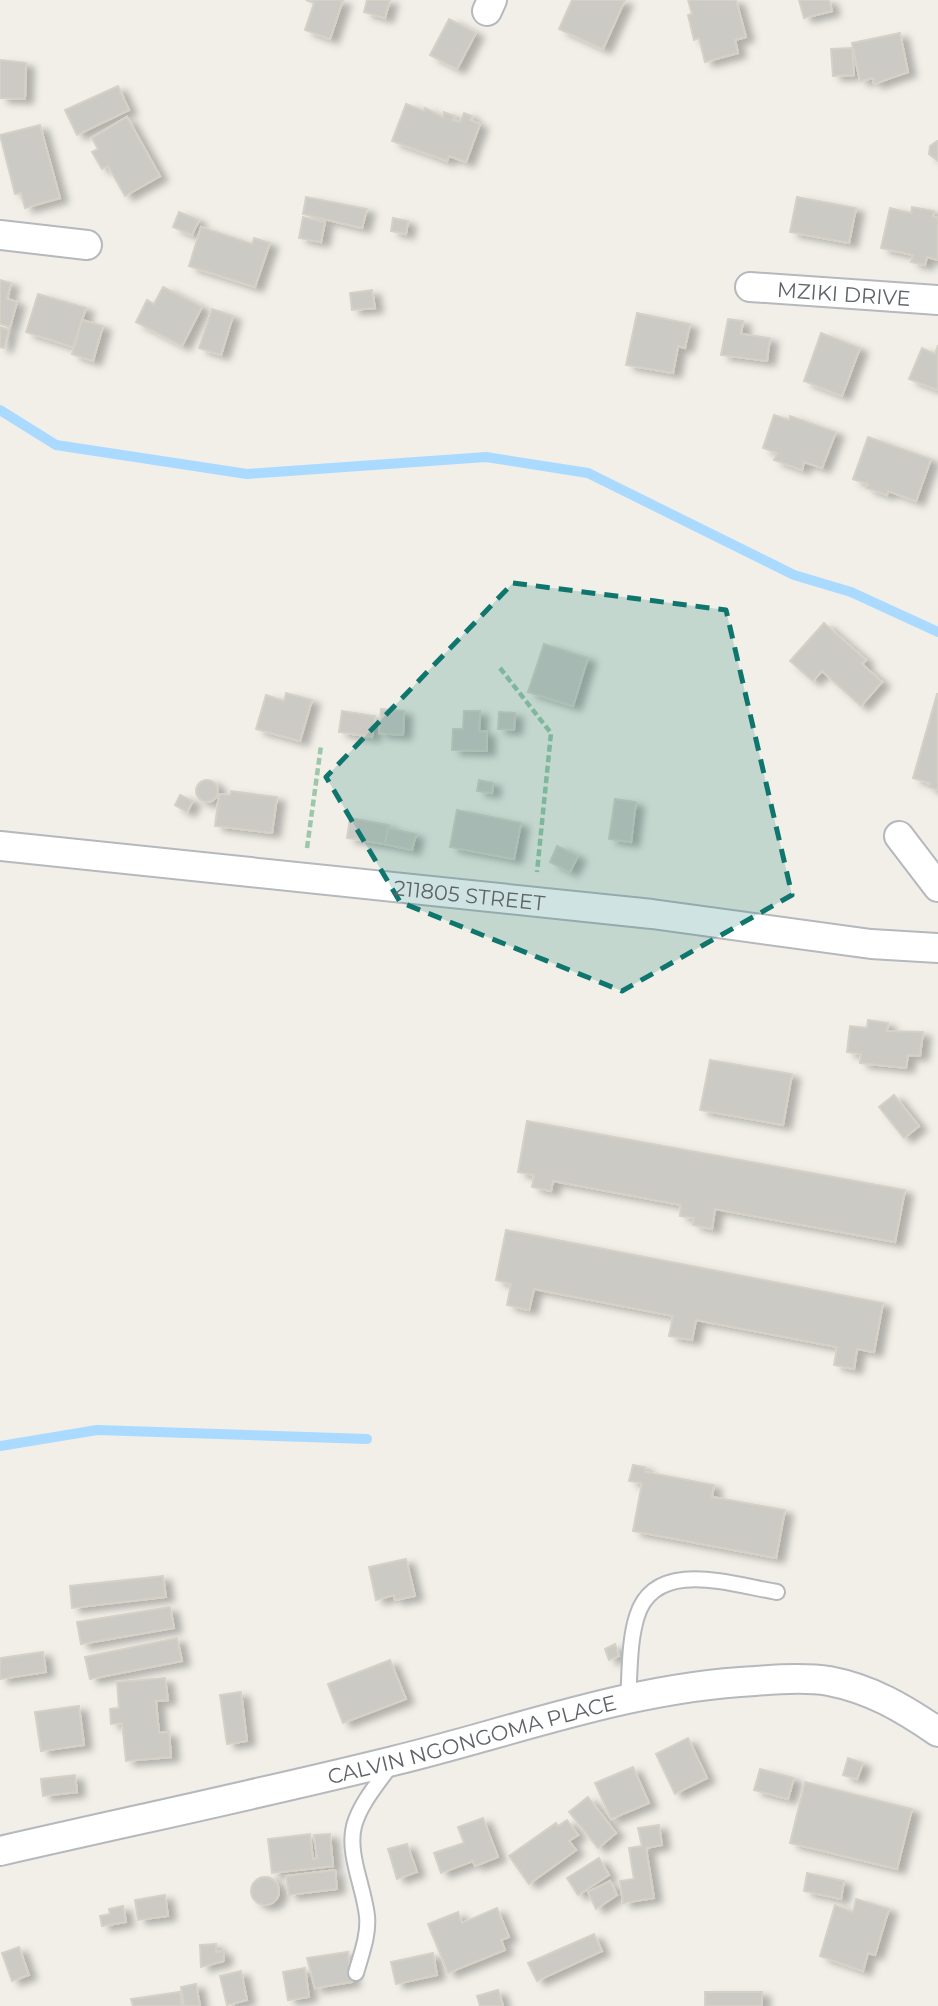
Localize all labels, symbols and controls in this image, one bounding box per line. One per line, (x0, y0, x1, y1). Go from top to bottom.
street label: MZIKI DRIVE (776, 276, 911, 311)
street label: 211805 STREET (393, 875, 546, 915)
street label: CALVIN NGONGOMA PLACE (325, 1689, 619, 1789)

